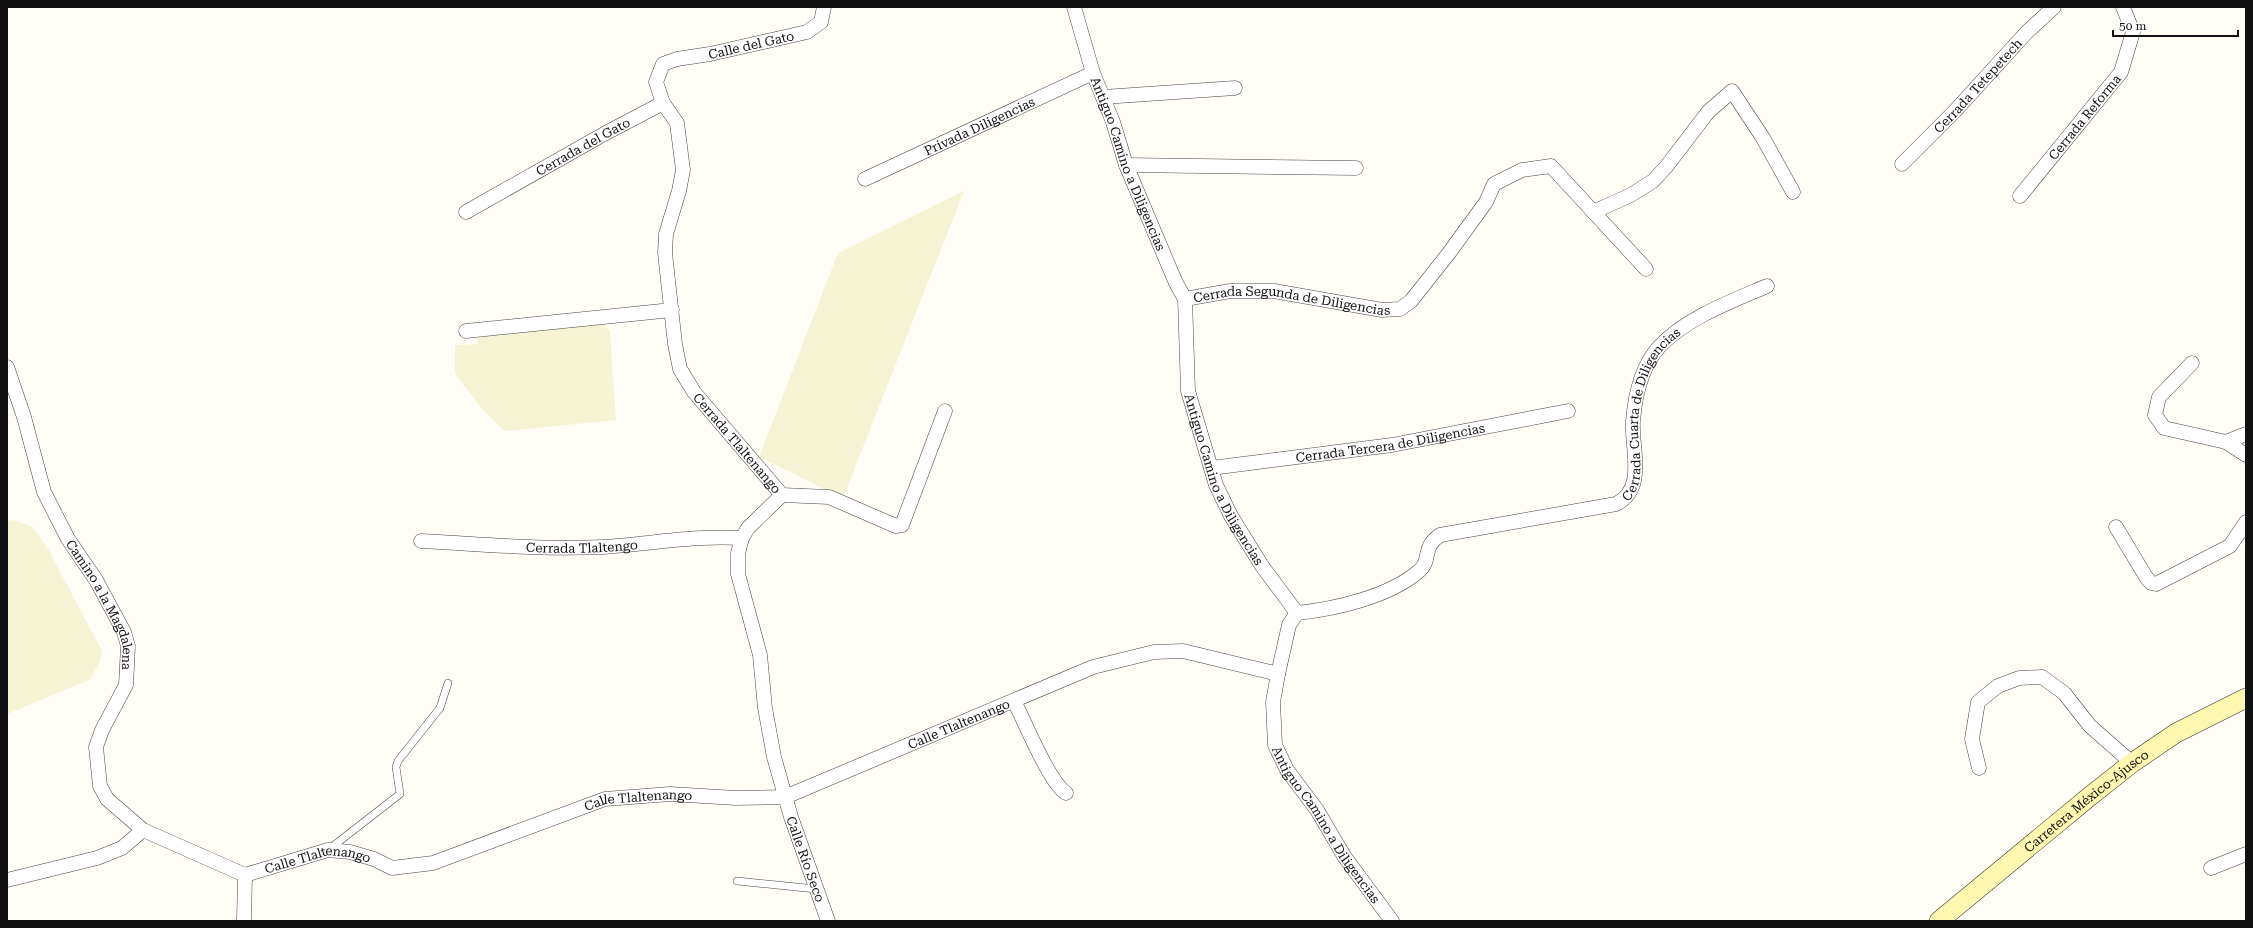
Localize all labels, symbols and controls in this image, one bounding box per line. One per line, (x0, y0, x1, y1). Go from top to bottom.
scale bar (2113, 12, 2238, 38)
text: 50 m (2119, 19, 2146, 33)
street label: Calle del Gato (707, 28, 795, 62)
street label: Cerrada Tetepetech (1930, 35, 2025, 136)
street label: Cerrada Reforma (2045, 71, 2124, 163)
street label: Antiguo Camino a Diligencias (1088, 74, 1169, 253)
street label: Privada Diligencias (921, 94, 1037, 158)
street label: Cerrada del Gato (533, 114, 632, 179)
street label: Cerrada Segunda de Diligencias (1192, 284, 1391, 318)
street label: Cerrada Cuarta de Diligencias (1618, 324, 1683, 504)
street label: Cerrada Tlaltenango (690, 390, 785, 496)
street label: Antiguo Camino a Diligencias (1182, 392, 1267, 568)
street label: Cerrada Tercera de Diligencias (1295, 420, 1486, 465)
street label: Cerrada Tlaltengo (526, 536, 638, 555)
street label: Camino a la Magdalena (63, 537, 136, 670)
street label: Calle Tlaltenango (905, 696, 1012, 752)
street label: Antiguo Camino a Diligencias (1269, 744, 1384, 906)
street label: Carretera México-Ajusco (2021, 747, 2151, 855)
street label: Calle Tlaltenango (582, 786, 693, 814)
street label: Calle Río Seco (784, 814, 828, 904)
street label: Calle Tlaltenango (263, 842, 373, 876)

